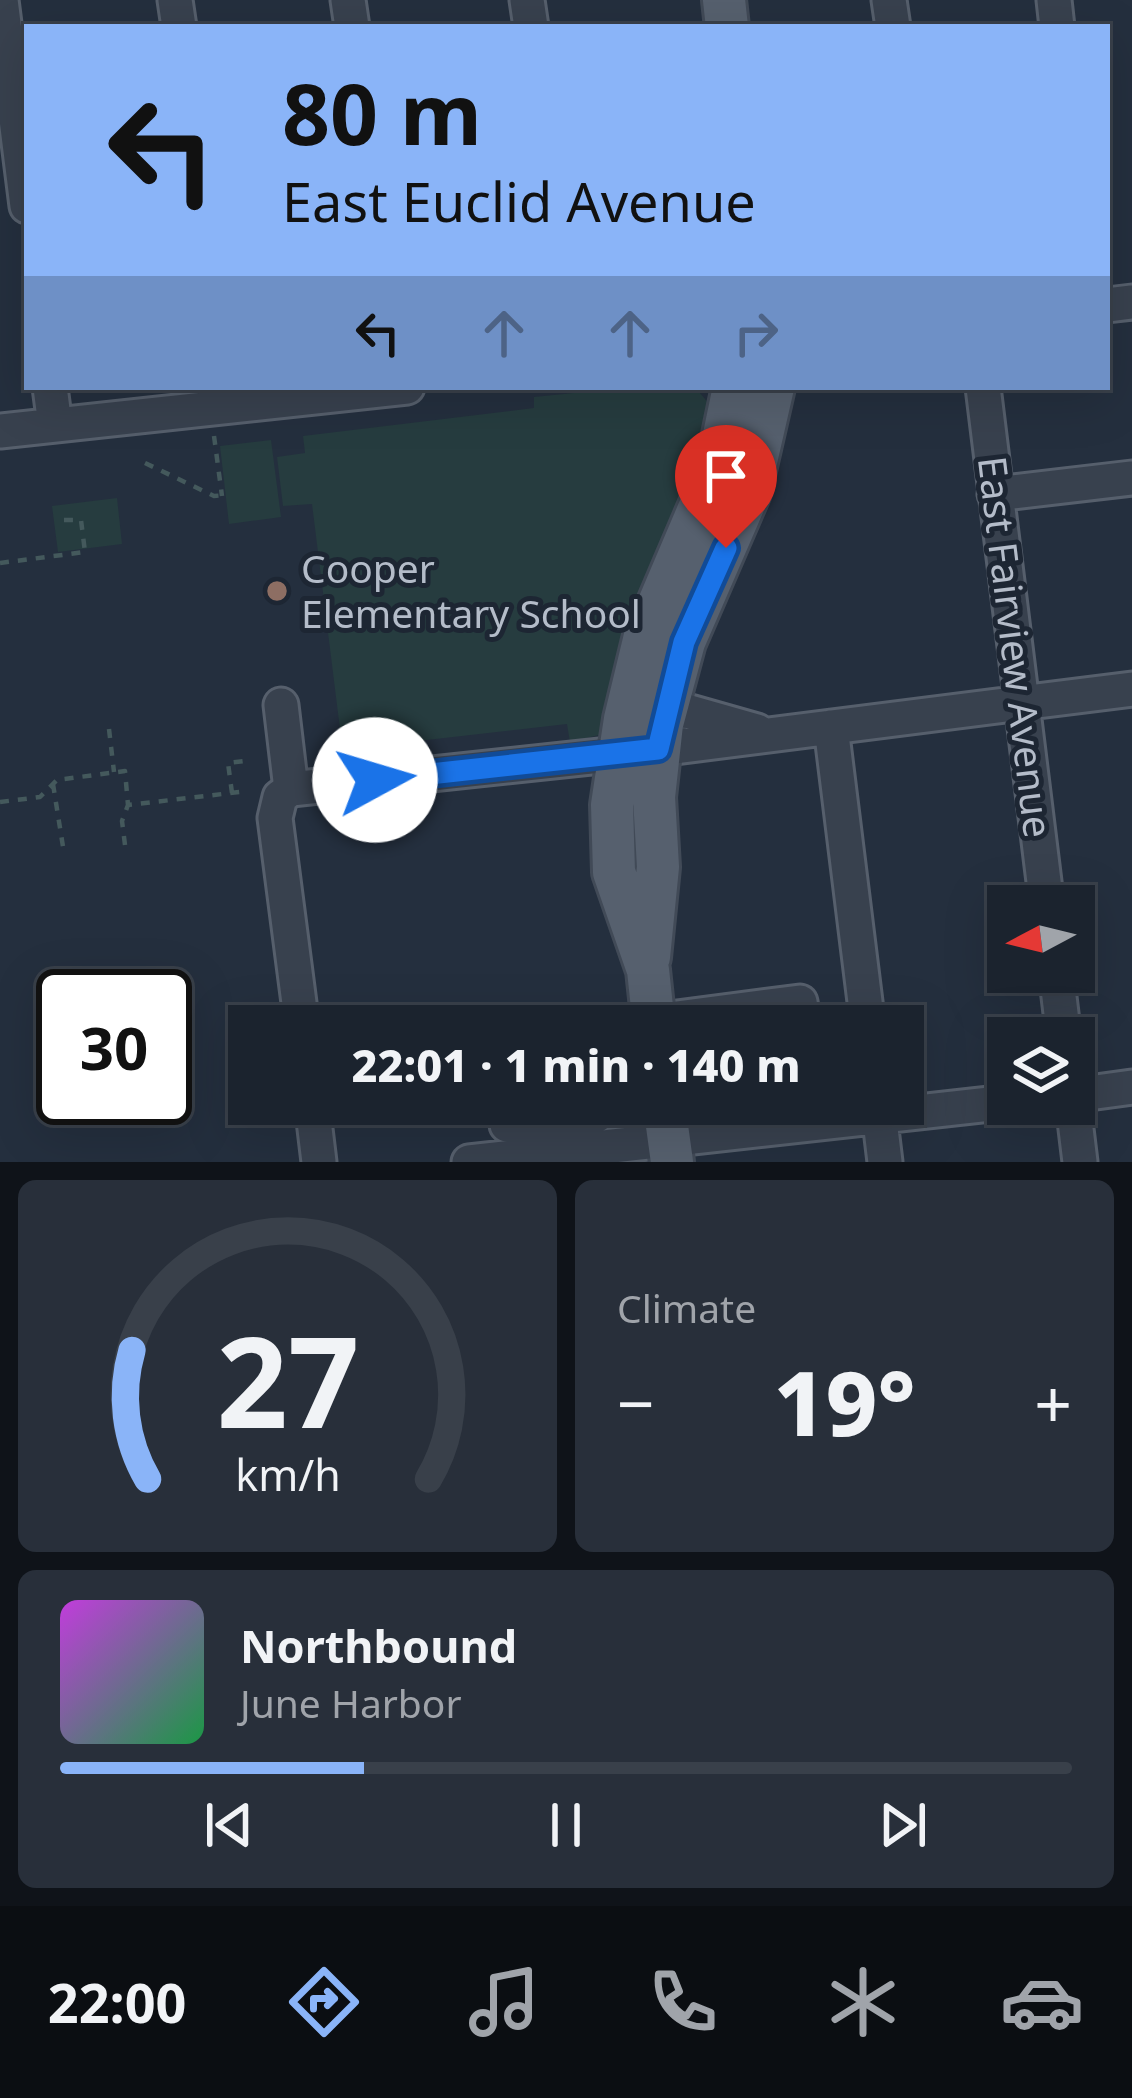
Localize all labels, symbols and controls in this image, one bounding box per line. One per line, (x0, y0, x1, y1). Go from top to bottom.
text: 80 m (282, 55, 482, 170)
icon: left (84, 72, 240, 228)
text: East Euclid Avenue (282, 164, 756, 238)
icon: left (345, 300, 411, 366)
icon: ahead (471, 300, 537, 366)
icon: ahead (597, 300, 663, 366)
icon: right (723, 300, 789, 366)
pin (675, 425, 777, 548)
icon: arrive (693, 443, 759, 509)
street label: East Fairview Avenue (967, 453, 1066, 840)
place label: Cooper Elementary School (301, 541, 641, 639)
marker: Cooper Elementary School (264, 578, 290, 604)
position arrow (312, 717, 438, 843)
north arrow (987, 885, 1095, 993)
map controls (987, 885, 1095, 1125)
speed limit sign: 30 (36, 969, 192, 1125)
button: layers (987, 1017, 1095, 1125)
text: 22:01 · 1 min · 140 m (351, 1034, 801, 1095)
text: Climate (617, 1281, 756, 1334)
text: 27 (216, 1295, 359, 1465)
text: 19° (773, 1340, 916, 1462)
text: − (617, 1357, 655, 1447)
text: + (1034, 1357, 1072, 1447)
text: km/h (235, 1445, 340, 1504)
text: Northbound (240, 1615, 517, 1676)
text: June Harbor (240, 1676, 462, 1729)
icon: previous (196, 1792, 262, 1858)
icon: pause (533, 1792, 599, 1858)
icon: next (870, 1792, 936, 1858)
icon: directions (282, 1960, 366, 2044)
icon: music (462, 1960, 546, 2044)
icon: phone (641, 1960, 725, 2044)
icon: climate (821, 1960, 905, 2044)
icon: car (1000, 1960, 1084, 2044)
text: 22:00 (48, 1965, 187, 2039)

